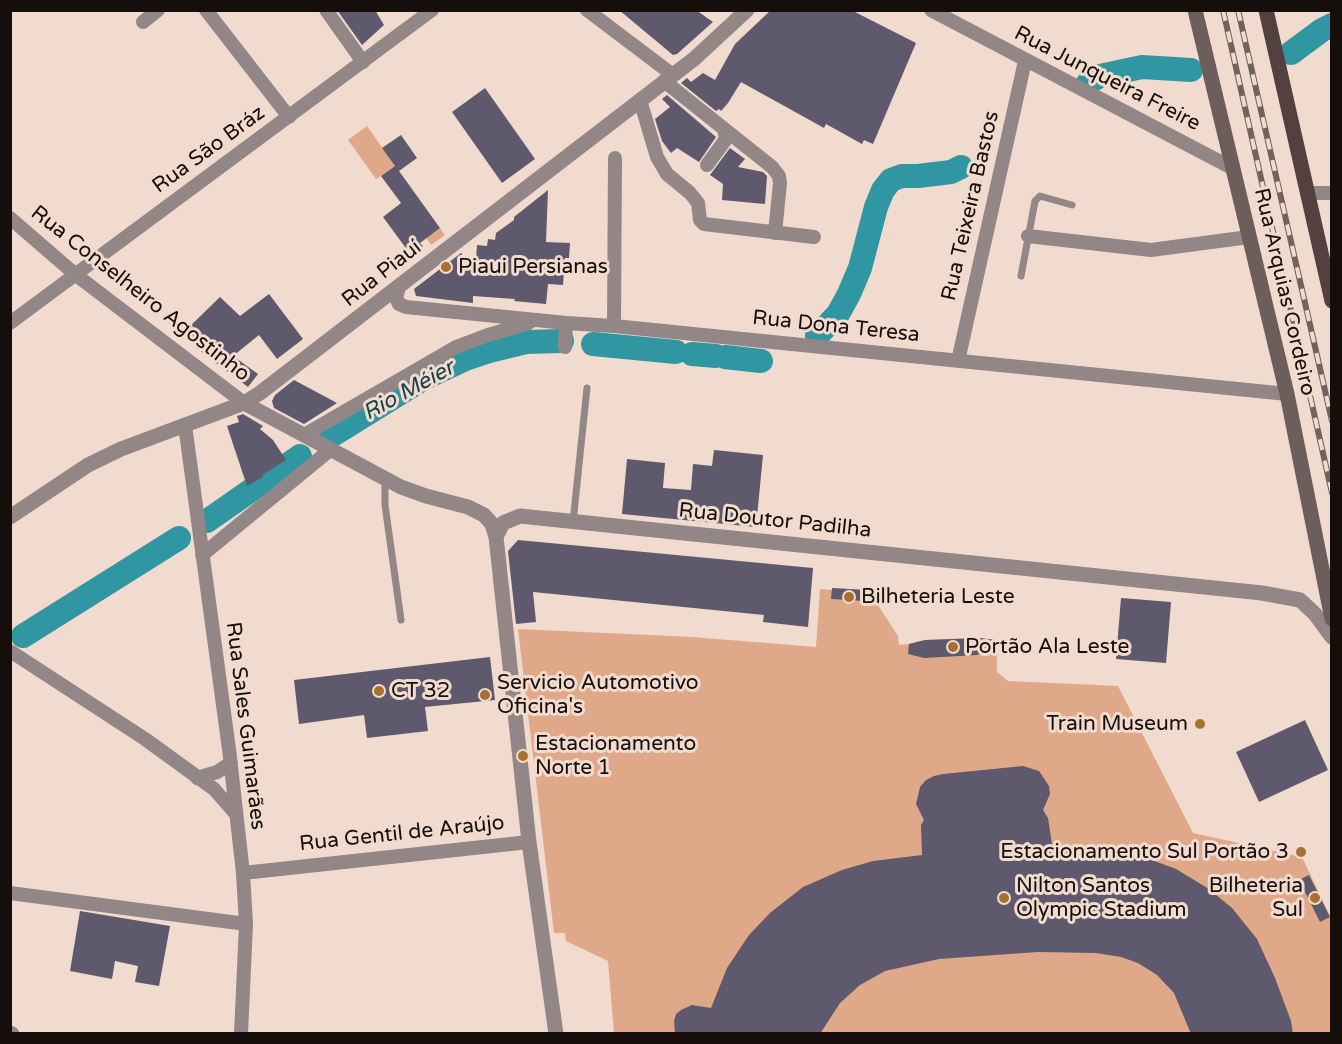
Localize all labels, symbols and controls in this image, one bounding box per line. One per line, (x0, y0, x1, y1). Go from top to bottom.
street label: Rua Junqueira Freire (1010, 21, 1204, 137)
street label: Rua São Bráz (148, 101, 270, 199)
street label: Rua Teixeira Bastos (937, 109, 1005, 303)
street label: Rua Arquias Cordeiro (1248, 186, 1320, 398)
street label: Rua Conselheiro Agostinho (26, 201, 254, 387)
street label: Rua Piauí (337, 235, 427, 313)
place label: Piaui Persianas (458, 254, 608, 280)
marker: Piaui Persianas (439, 260, 453, 274)
street label: Rua Dona Teresa (751, 306, 921, 348)
water label: Rio Méier (359, 355, 459, 427)
street label: Rua Doutor Padilha (677, 498, 873, 544)
place label: Bilheteria Leste (861, 584, 1015, 610)
marker: Bilheteria Leste (842, 590, 856, 604)
street label: Rua Sales Guimarães (220, 621, 270, 831)
place label: Portão Ala Leste (965, 634, 1129, 660)
marker: Portão Ala Leste (946, 640, 960, 654)
place label: Servicio Automotivo Oficina's (497, 670, 699, 720)
place label: CT 32 (391, 678, 450, 704)
marker: CT 32 (372, 684, 386, 698)
marker: Servicio Automotivo Oficina's (478, 688, 492, 702)
place label: Train Museum (1046, 711, 1188, 737)
marker: Train Museum (1193, 717, 1207, 731)
place label: Estacionamento Norte 1 (535, 731, 696, 781)
marker: Estacionamento Norte 1 (516, 749, 530, 763)
street label: Rua Gentil de Araújo (298, 811, 506, 857)
place label: Estacionamento Sul Portão 3 (1000, 839, 1289, 865)
marker: Estacionamento Sul Portão 3 (1294, 845, 1308, 859)
place label: Nilton Santos Olympic Stadium (1016, 873, 1187, 923)
place label: Bilheteria Sul (1209, 873, 1303, 923)
marker: Nilton Santos Olympic Stadium (997, 891, 1011, 905)
marker: Bilheteria Sul (1308, 891, 1322, 905)

